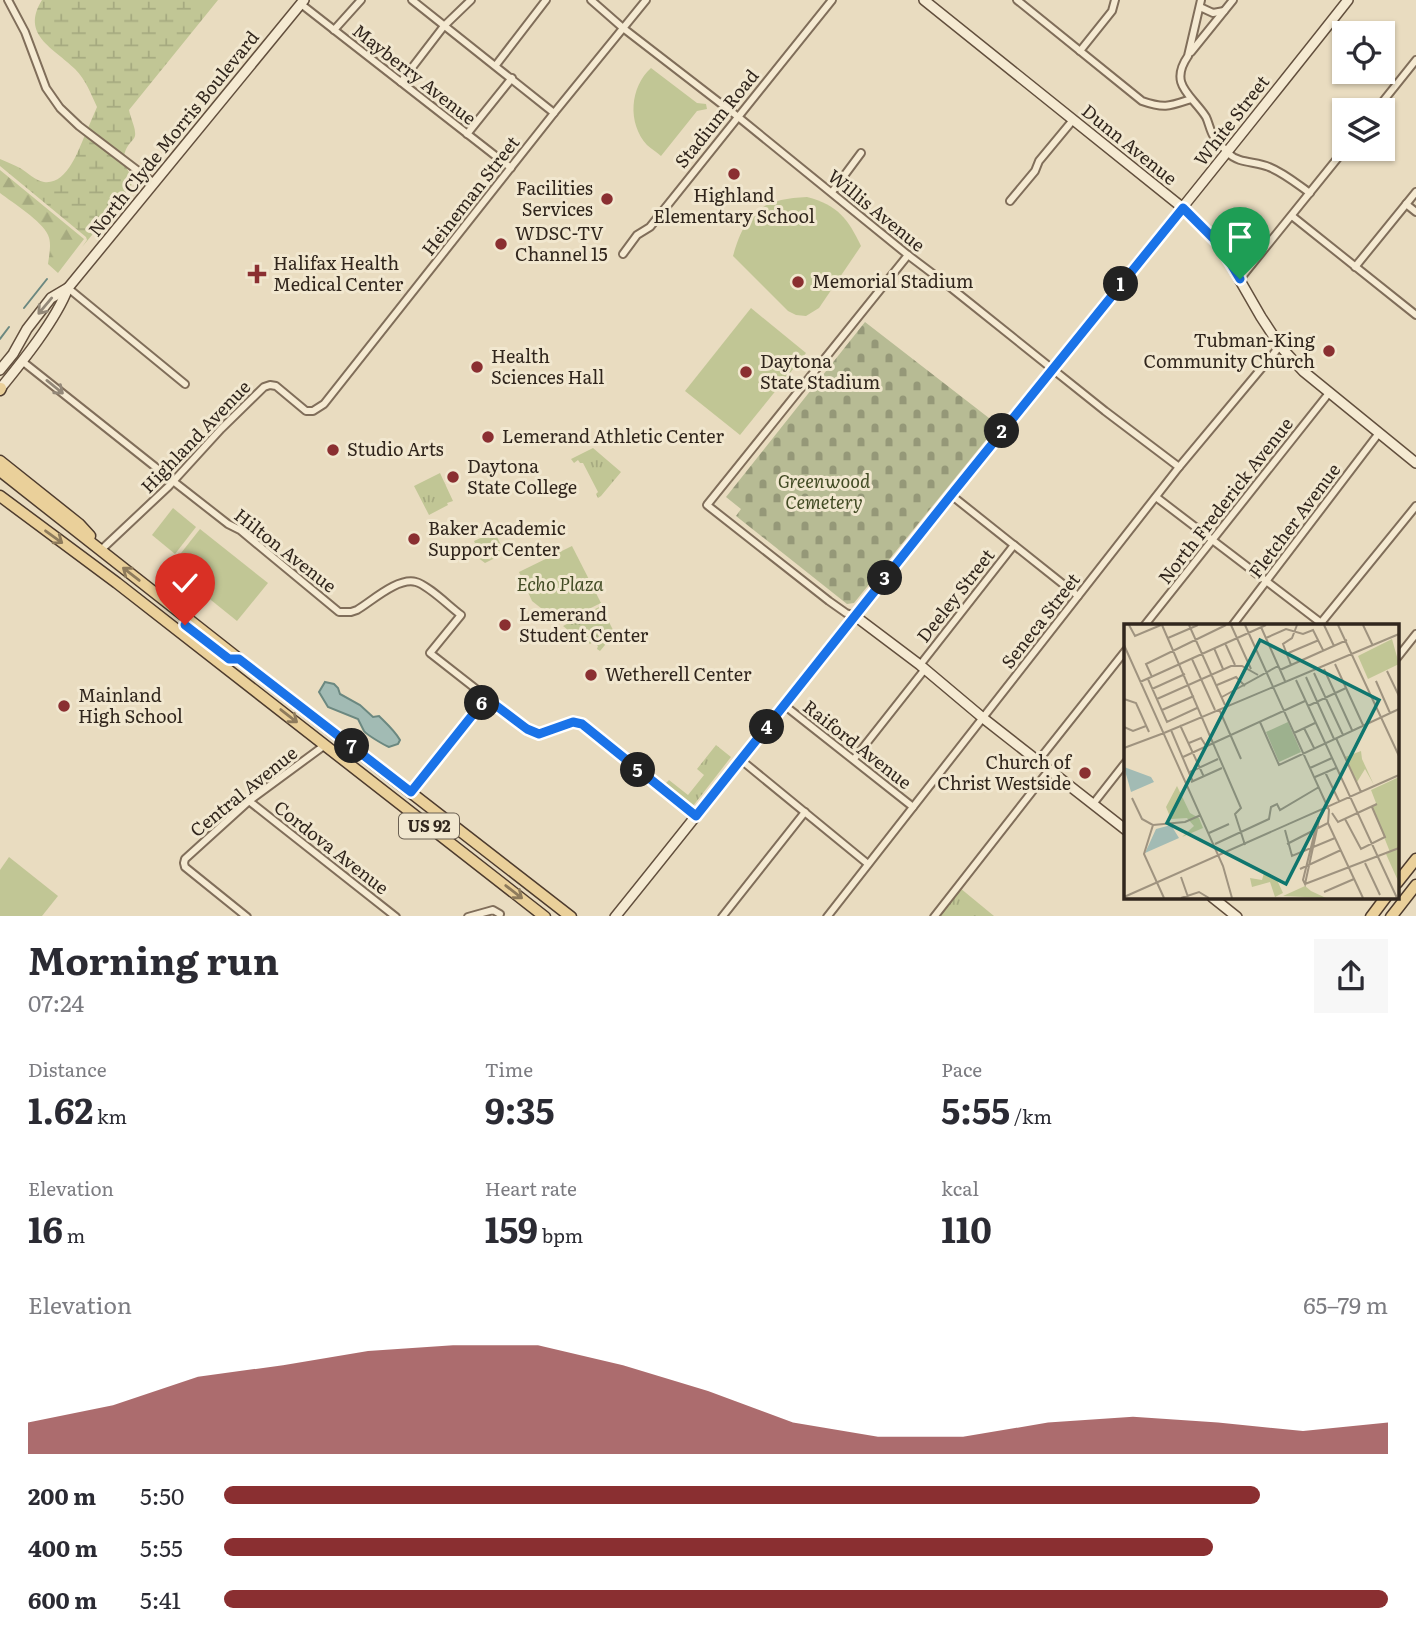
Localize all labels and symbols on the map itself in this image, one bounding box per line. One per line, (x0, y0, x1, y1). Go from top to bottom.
street label: Mayberry Avenue (347, 17, 483, 131)
street label: North Clyde Morris Boulevard (81, 24, 265, 242)
street label: Stadium Road (667, 63, 764, 173)
street label: White Street (1187, 68, 1275, 171)
street label: Dunn Avenue (1077, 97, 1183, 191)
street label: Heineman Street (414, 129, 526, 261)
street label: Willis Avenue (822, 162, 931, 258)
marker: Highland Elementary School (726, 166, 742, 182)
place label: Facilities Services (516, 174, 593, 222)
place label: Highland Elementary School (653, 181, 815, 229)
marker: Facilities Services (599, 191, 615, 207)
pin (1210, 207, 1270, 279)
place label: WDSC-TV Channel 15 (515, 219, 608, 267)
marker: WDSC-TV Channel 15 (493, 236, 509, 252)
place label: Halifax Health Medical Center (273, 249, 404, 297)
marker: Halifax Health Medical Center (247, 264, 267, 284)
pin: 1 (1104, 266, 1138, 302)
place label: Memorial Stadium (812, 267, 974, 294)
marker: Memorial Stadium (790, 274, 806, 290)
one-way arrow (37, 297, 53, 315)
place label: Tubman-King Community Church (1143, 326, 1316, 374)
place label: Health Sciences Hall (491, 342, 604, 390)
marker: Tubman-King Community Church (1321, 343, 1337, 359)
place label: Daytona State Stadium (760, 347, 880, 395)
marker: Health Sciences Hall (469, 359, 485, 375)
marker: Daytona State Stadium (738, 364, 754, 380)
street label: Highland Avenue (134, 373, 256, 499)
one-way arrow (45, 380, 64, 395)
street label: North Frederick Avenue (1151, 411, 1299, 589)
pin: 2 (984, 414, 1020, 448)
place label: Lemerand Athletic Center (502, 422, 724, 449)
marker: Lemerand Athletic Center (480, 429, 496, 445)
place label: Studio Arts (347, 435, 444, 462)
marker: Studio Arts (325, 442, 341, 458)
place label: Daytona State College (467, 452, 577, 500)
street label: Fletcher Avenue (1242, 457, 1346, 583)
park label: Greenwood Cemetery (778, 467, 871, 515)
marker: Daytona State College (445, 469, 461, 485)
street label: Hilton Avenue (229, 501, 343, 598)
place label: Baker Academic Support Center (428, 514, 566, 562)
one-way arrow (45, 529, 64, 544)
marker: Baker Academic Support Center (406, 531, 422, 547)
street label: Deeley Street (910, 542, 1001, 648)
pin (155, 553, 215, 625)
pin: 3 (868, 560, 903, 596)
one-way arrow (122, 566, 140, 581)
street label: Seneca Street (994, 566, 1086, 674)
park label: Echo Plaza (516, 570, 604, 597)
place label: Lemerand Student Center (519, 600, 649, 648)
marker: Lemerand Student Center (497, 617, 513, 633)
inset map (1124, 624, 1398, 899)
place label: Wetherell Center (605, 660, 752, 687)
marker: Wetherell Center (583, 667, 599, 683)
place label: Mainland High School (78, 681, 183, 729)
pin: 6 (464, 686, 500, 720)
street label: Raiford Avenue (798, 693, 918, 795)
marker: Mainland High School (56, 698, 72, 714)
one-way arrow (279, 709, 297, 724)
pin: 4 (750, 710, 784, 744)
pin: 7 (334, 728, 370, 764)
street label: Central Avenue (184, 739, 302, 843)
place label: Church of Christ Westside (937, 748, 1073, 796)
pin: 5 (620, 752, 656, 788)
marker: Church of Christ Westside (1077, 765, 1093, 781)
street label: Cordova Avenue (269, 793, 395, 900)
road number: US 92 (399, 814, 459, 838)
one-way arrow (505, 885, 523, 900)

